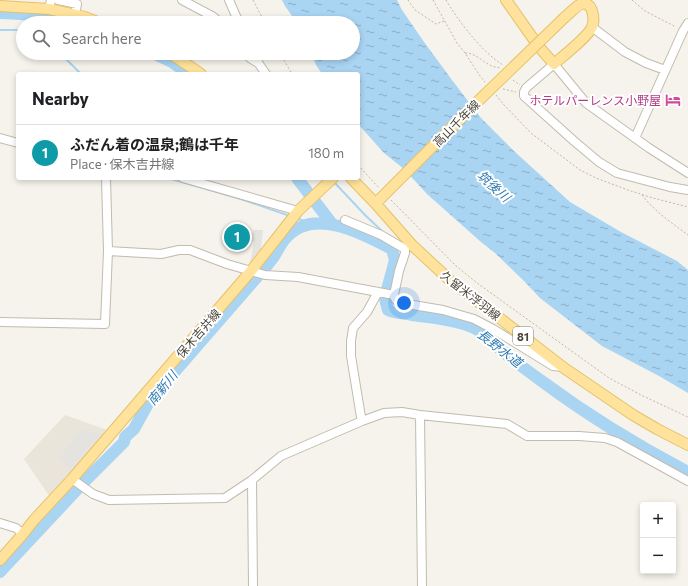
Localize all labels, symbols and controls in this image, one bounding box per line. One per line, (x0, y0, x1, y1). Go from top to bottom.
search box (16, 16, 360, 60)
icon: search (30, 27, 52, 49)
text: Search here (62, 29, 141, 47)
text: Nearby (32, 88, 89, 109)
hotel icon: ホテルパーレンス小野屋 (664, 91, 682, 109)
place label: ホテルパーレンス小野屋 (529, 93, 661, 107)
street label: 高山千年線 (430, 97, 482, 149)
text: ふだん着の温泉;鶴は千年 (70, 135, 239, 153)
text: 1 (42, 145, 48, 161)
text: 180 m (308, 145, 344, 161)
text: Place · 保木吉井線 (70, 156, 175, 172)
water label: 筑後川 (474, 167, 515, 206)
pin: 1 (224, 222, 250, 252)
street label: 久留米浮羽線 (438, 267, 504, 323)
your location (394, 293, 414, 313)
street label: 保木吉井線 (173, 306, 223, 360)
water label: 長野水道 (475, 326, 527, 372)
road number: 81 (513, 327, 533, 345)
water label: 南新川 (144, 366, 182, 408)
map controls (640, 502, 676, 574)
button: + (640, 502, 676, 538)
button: − (640, 538, 676, 574)

